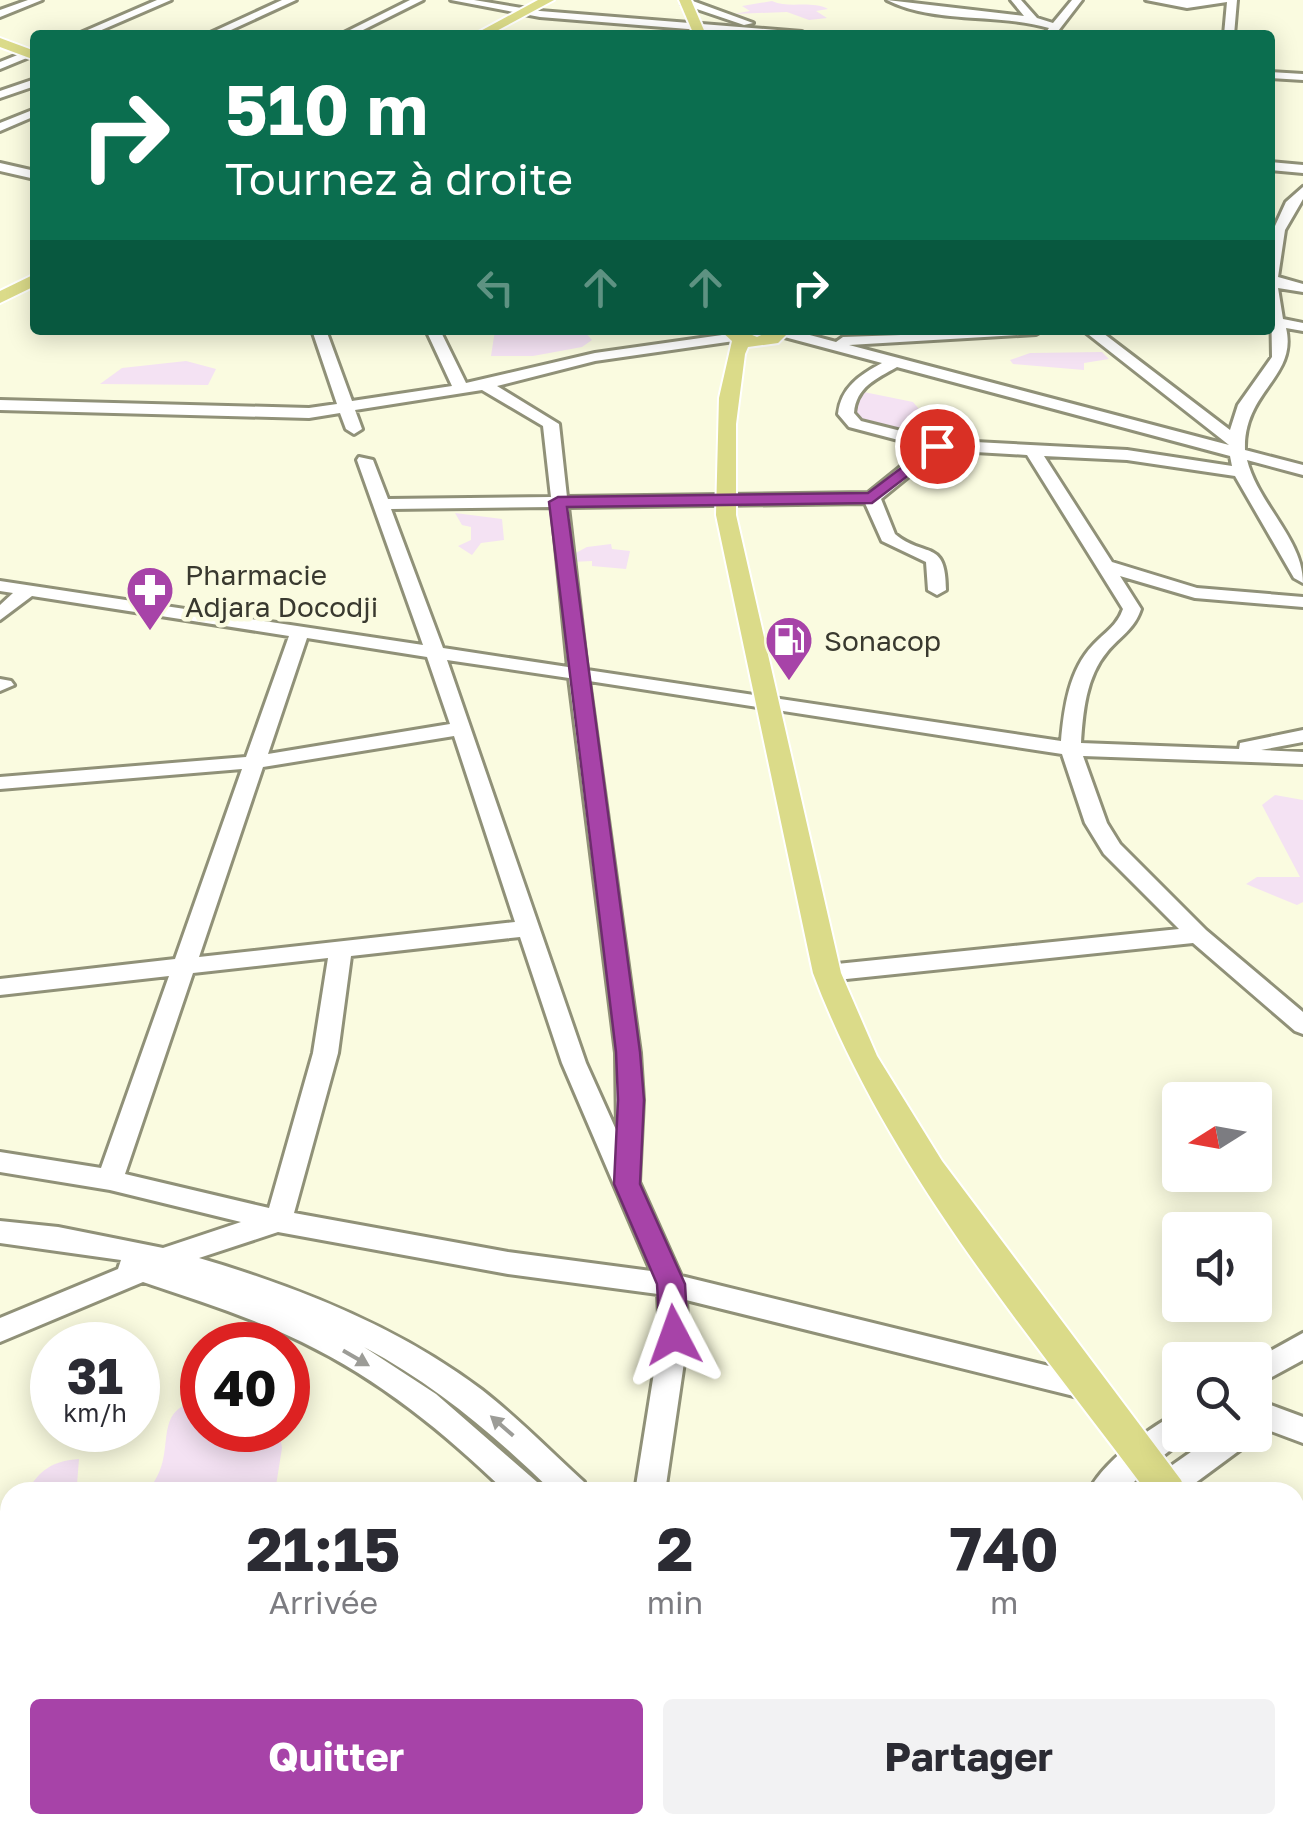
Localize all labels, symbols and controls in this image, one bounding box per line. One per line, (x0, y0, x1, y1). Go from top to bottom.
text: 510 m (225, 66, 428, 150)
icon: right (60, 70, 190, 200)
text: Tournez à droite (225, 151, 573, 205)
icon: left (468, 260, 523, 315)
icon: ahead (573, 260, 628, 315)
icon: ahead (678, 260, 733, 315)
icon: right (783, 260, 838, 315)
pin (895, 404, 980, 489)
icon: arrive (910, 419, 965, 474)
place label: Pharmacie Adjara Docodji (185, 558, 378, 623)
pharmacy icon: Pharmacie Adjara Docodji (124, 564, 176, 632)
fuel station icon: Sonacop (763, 614, 815, 682)
place label: Sonacop (824, 624, 941, 657)
north arrow (1162, 1082, 1272, 1192)
map controls (1162, 1082, 1272, 1452)
button: sound (1162, 1212, 1272, 1322)
position arrow (622, 1283, 726, 1387)
speed limit sign: 40 (180, 1322, 310, 1452)
button: search (1162, 1342, 1272, 1452)
text: 31 (67, 1345, 123, 1405)
one-way arrow (342, 1349, 370, 1366)
text: km/h (63, 1397, 127, 1428)
one-way arrow (490, 1415, 515, 1437)
text: 21:15 (246, 1512, 400, 1584)
text: 2 (657, 1512, 693, 1584)
text: 740 (950, 1512, 1059, 1584)
text: Arrivée (269, 1583, 378, 1621)
text: min (647, 1583, 703, 1621)
text: m (990, 1583, 1018, 1621)
button: Quitter (30, 1699, 643, 1814)
button: Partager (663, 1699, 1275, 1814)

